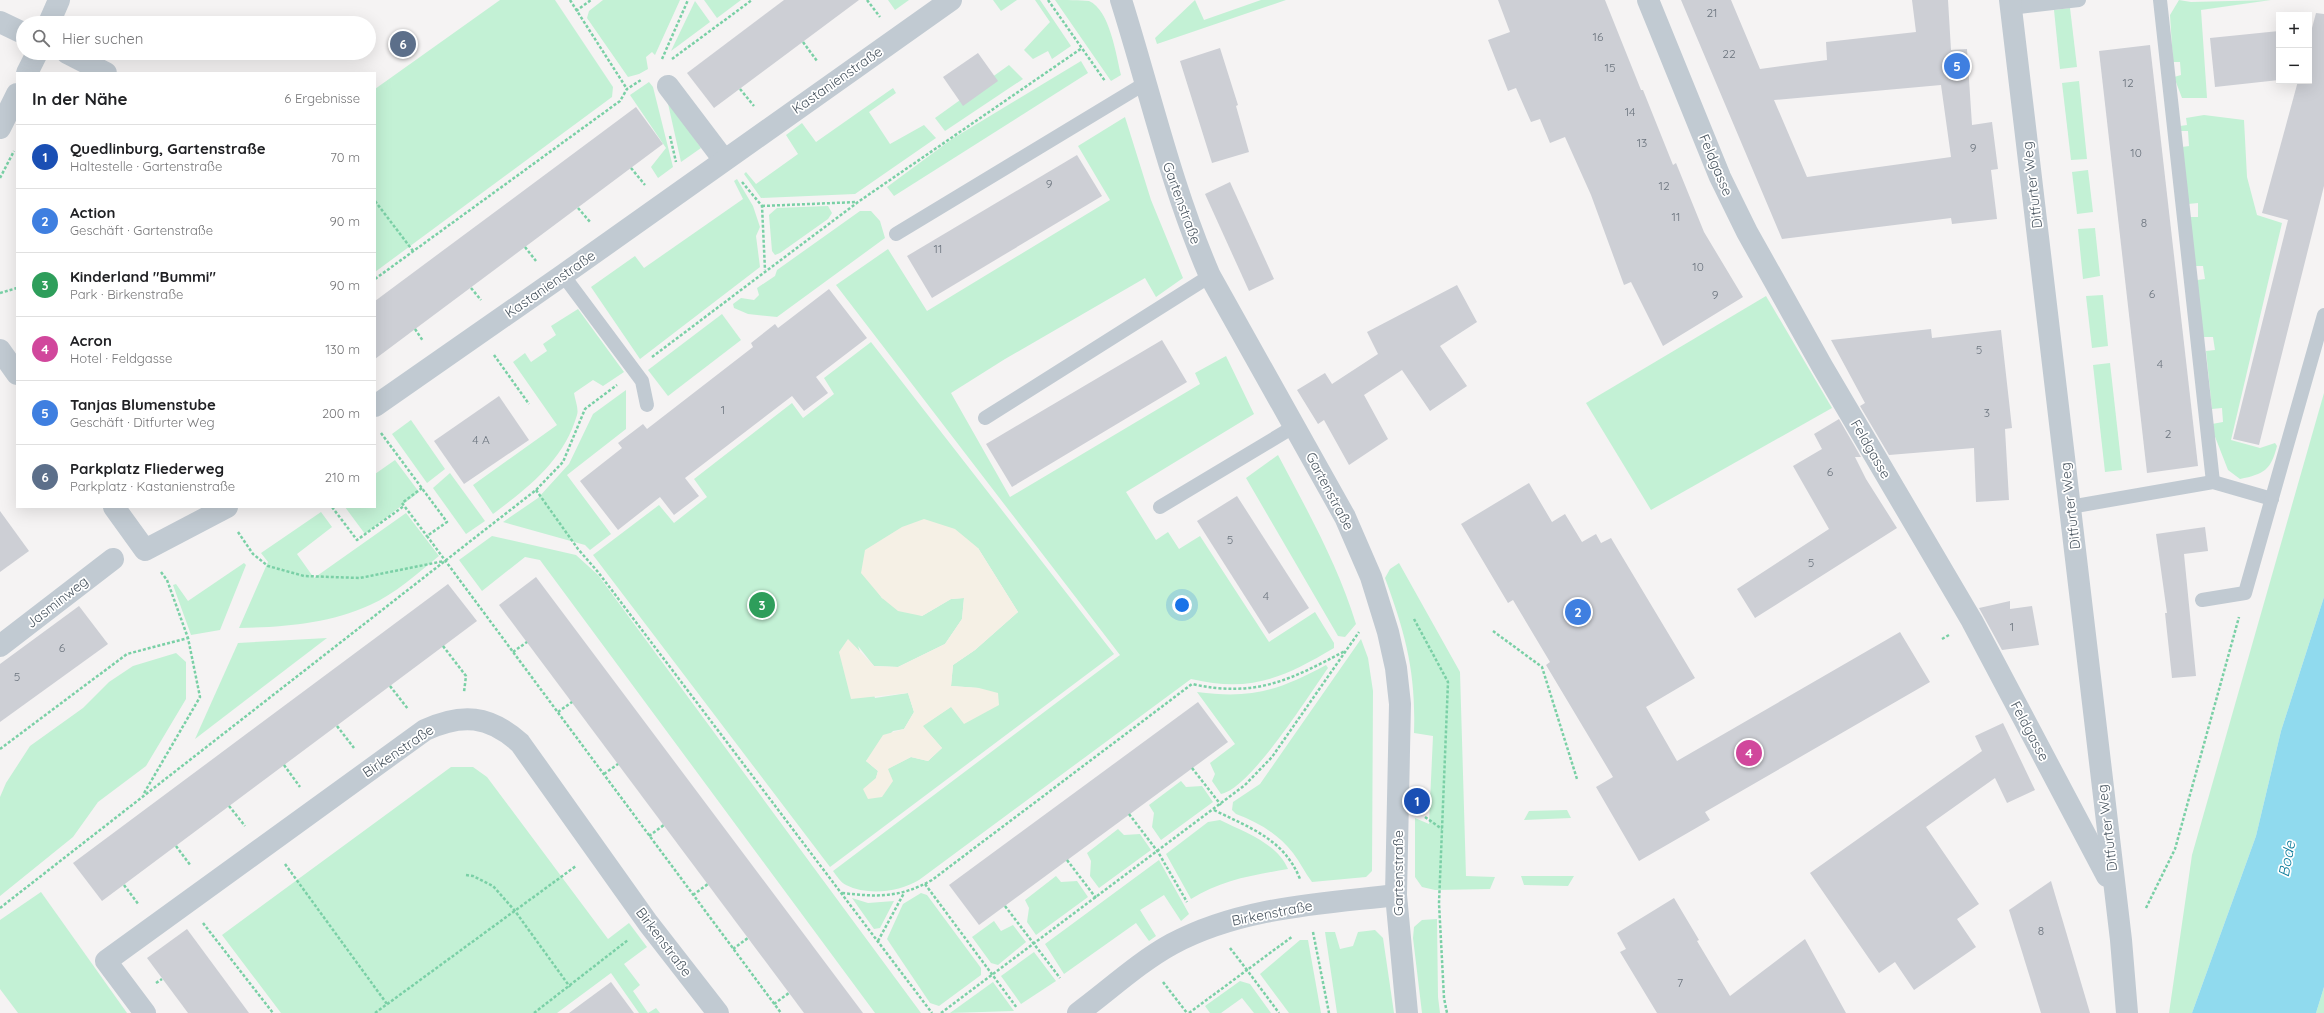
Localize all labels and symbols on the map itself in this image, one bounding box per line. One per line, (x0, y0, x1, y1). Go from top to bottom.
house number: 21 (1706, 5, 1718, 20)
pin: 6 (390, 29, 416, 59)
house number: 16 (1593, 29, 1604, 44)
street label: Kastanienstraße (788, 42, 886, 118)
house number: 22 (1722, 46, 1736, 61)
pin: 5 (1944, 51, 1970, 81)
house number: 15 (1605, 60, 1615, 75)
house number: 12 (2122, 75, 2134, 90)
house number: 14 (1625, 104, 1635, 119)
street label: Feldgasse (1695, 131, 1737, 199)
house number: 13 (1637, 135, 1647, 150)
house number: 9 (1970, 140, 1977, 155)
street label: Ditfurter Weg (2018, 140, 2046, 230)
house number: 10 (2130, 145, 2142, 160)
street label: Gartenstraße (1159, 160, 1205, 247)
house number: 9 (1046, 176, 1053, 191)
house number: 12 (1658, 178, 1670, 193)
house number: 11 (1672, 209, 1680, 224)
house number: 8 (2141, 215, 2147, 230)
house number: 11 (934, 241, 942, 256)
street label: Kastanienstraße (501, 246, 599, 322)
house number: 10 (1692, 259, 1704, 274)
house number: 6 (2149, 286, 2156, 301)
house number: 9 (1712, 287, 1719, 302)
house number: 5 (1976, 342, 1982, 357)
house number: 4 (2157, 356, 2163, 371)
house number: 1 (721, 402, 725, 417)
house number: 3 (1984, 405, 1990, 420)
street label: Feldgasse (1847, 416, 1895, 482)
house number: 2 (2165, 426, 2172, 441)
house number: 4 A (472, 432, 490, 447)
street label: Gartenstraße (1302, 449, 1358, 533)
street label: Ditfurter Weg (2056, 461, 2084, 551)
house number: 6 (1827, 464, 1834, 479)
house number: 5 (1227, 532, 1233, 547)
house number: 5 (1808, 555, 1814, 570)
street label: Jasminweg (22, 572, 92, 632)
house number: 4 (1263, 588, 1269, 603)
pin: 3 (749, 590, 775, 620)
your location (1172, 595, 1192, 615)
pin: 2 (1565, 597, 1591, 627)
house number: 1 (2010, 619, 2014, 634)
house number: 6 (59, 640, 66, 655)
house number: 5 (14, 669, 20, 684)
street label: Feldgasse (2007, 698, 2053, 764)
street label: Birkenstraße (359, 721, 437, 781)
pin: 4 (1736, 738, 1762, 768)
street label: Ditfurter Weg (2093, 783, 2121, 873)
pin: 1 (1404, 786, 1430, 816)
street label: Gartenstraße (1389, 830, 1407, 916)
water label: Bode (2274, 839, 2299, 879)
street label: Birkenstraße (1230, 896, 1314, 930)
street label: Birkenstraße (632, 904, 696, 980)
house number: 8 (2038, 923, 2044, 938)
house number: 7 (1677, 975, 1683, 990)

